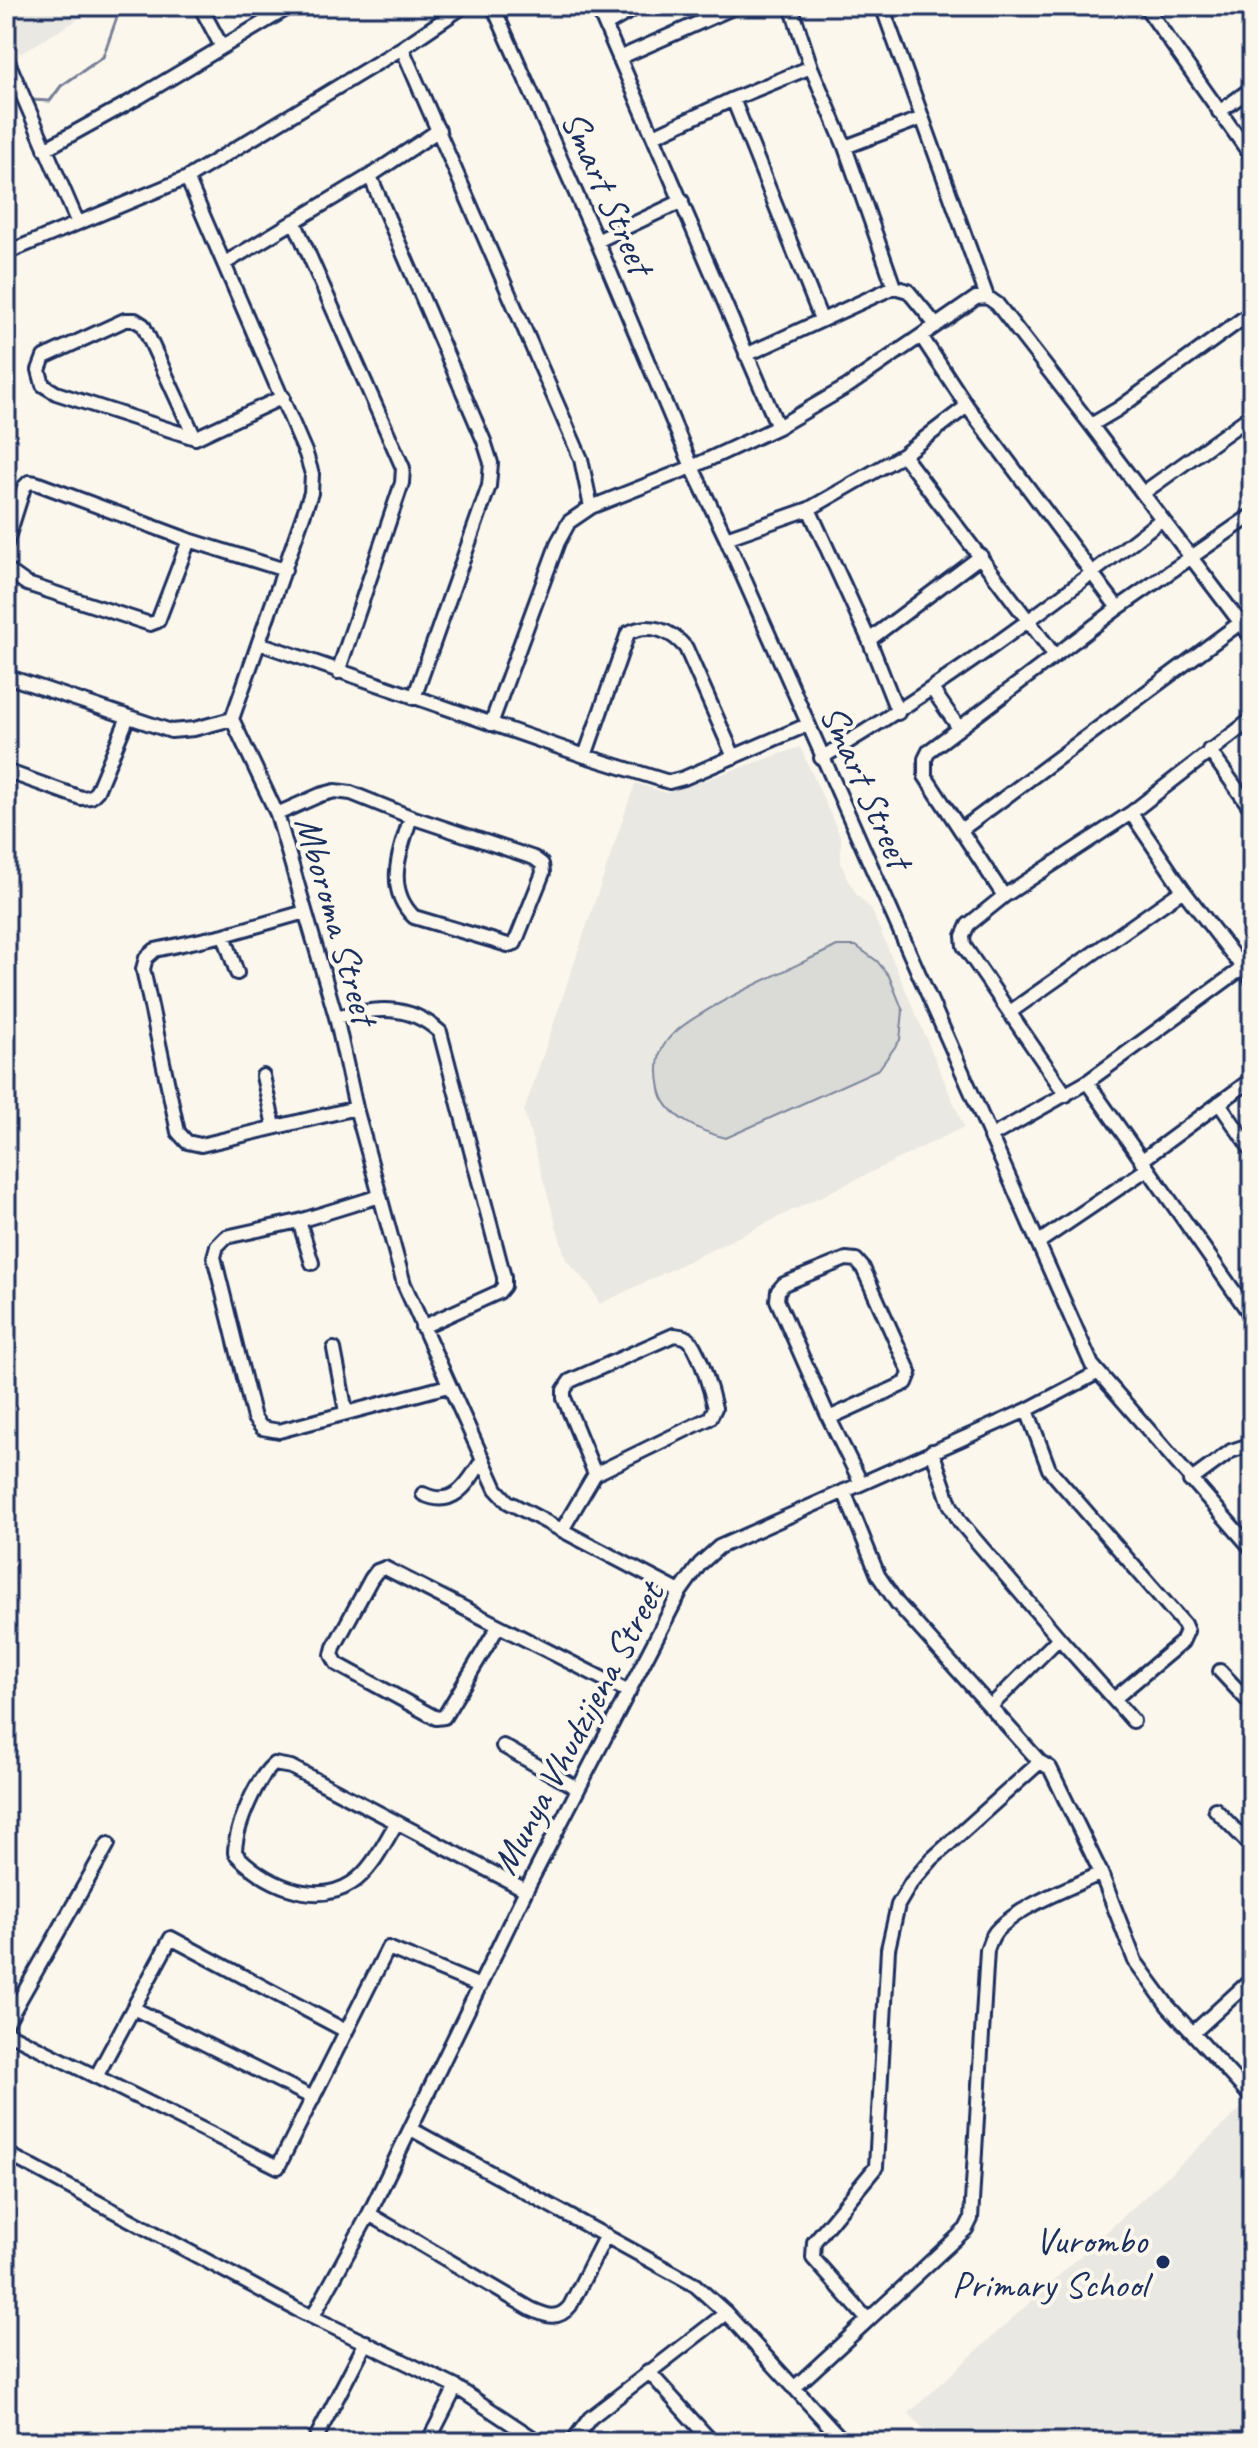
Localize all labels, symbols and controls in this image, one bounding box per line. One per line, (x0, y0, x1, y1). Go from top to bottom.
street label: Smart Street (551, 103, 667, 286)
street label: Smart Street (810, 697, 926, 880)
street label: Mboroma Street (284, 811, 390, 1034)
street label: Munya Vhudzijena Street (481, 1571, 676, 1882)
place label: Vurombo Primary School (952, 2217, 1154, 2308)
marker: Vurombo Primary School (1154, 2253, 1172, 2271)

